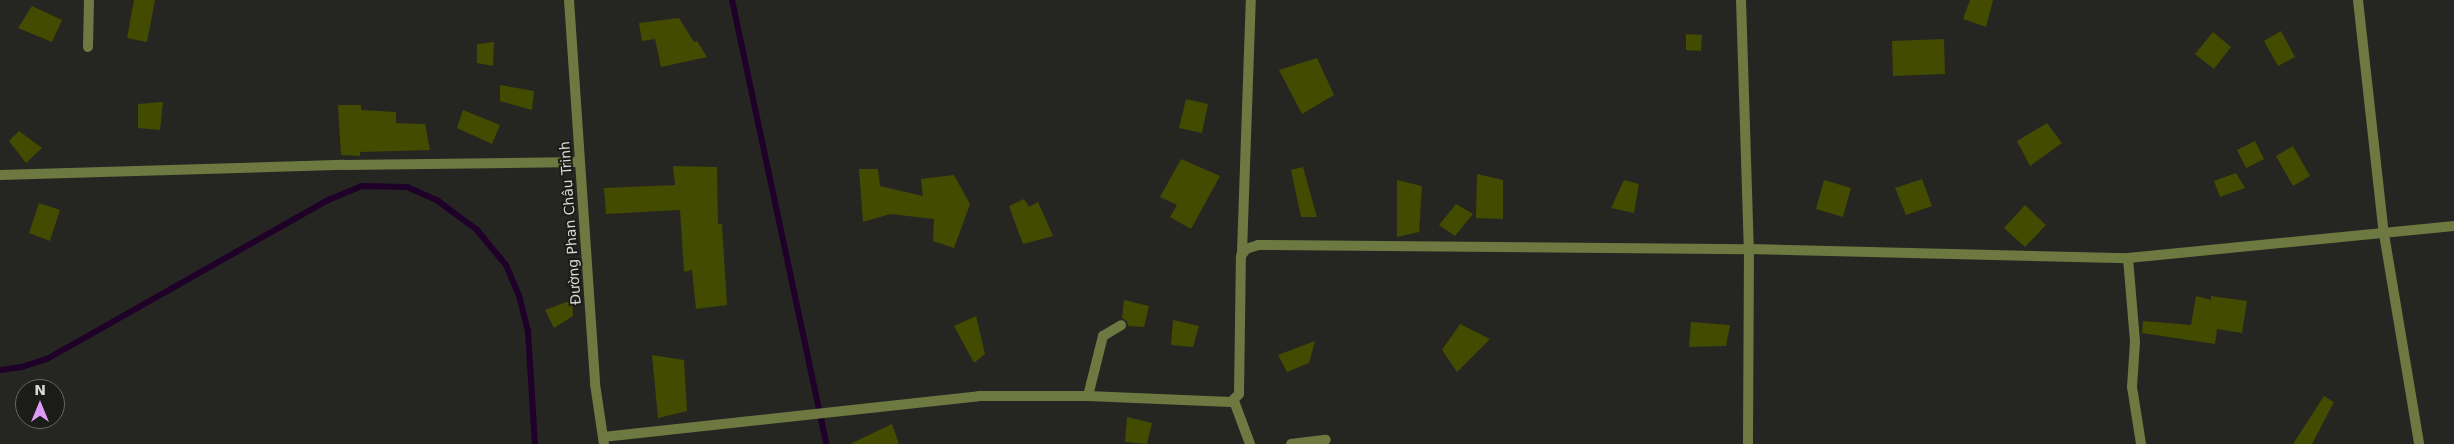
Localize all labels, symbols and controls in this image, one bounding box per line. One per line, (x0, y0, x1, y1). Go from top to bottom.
street label: Đường Phan Châu Trinh (556, 141, 584, 305)
north arrow (15, 379, 65, 429)
text: N (34, 382, 46, 398)

